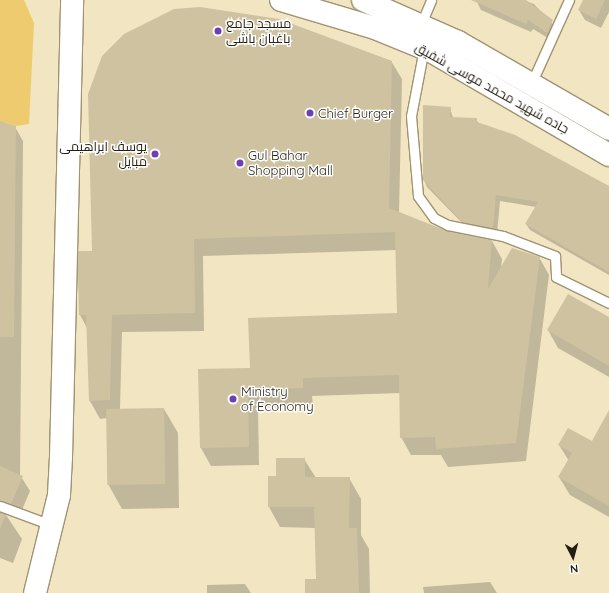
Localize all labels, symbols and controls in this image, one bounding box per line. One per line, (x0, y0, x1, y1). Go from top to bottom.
place label: مسجد جامع باغبان باشی (226, 16, 291, 47)
marker: مسجد جامع باغبان باشی (213, 26, 223, 36)
street label: جاده شهید محمد موسی شفیق (412, 39, 572, 137)
place label: Chief Burger (318, 105, 393, 121)
marker: Chief Burger (305, 108, 315, 118)
place label: یوسف ابراهیمی مبایل (59, 139, 147, 170)
place label: Gul Bahar Shopping Mall (248, 148, 333, 179)
marker: یوسف ابراهیمی مبایل (150, 149, 160, 159)
marker: Gul Bahar Shopping Mall (235, 158, 245, 168)
place label: Ministry of Economy (241, 384, 314, 415)
marker: Ministry of Economy (228, 394, 238, 404)
north arrow (553, 537, 593, 577)
text: N (569, 562, 579, 576)

